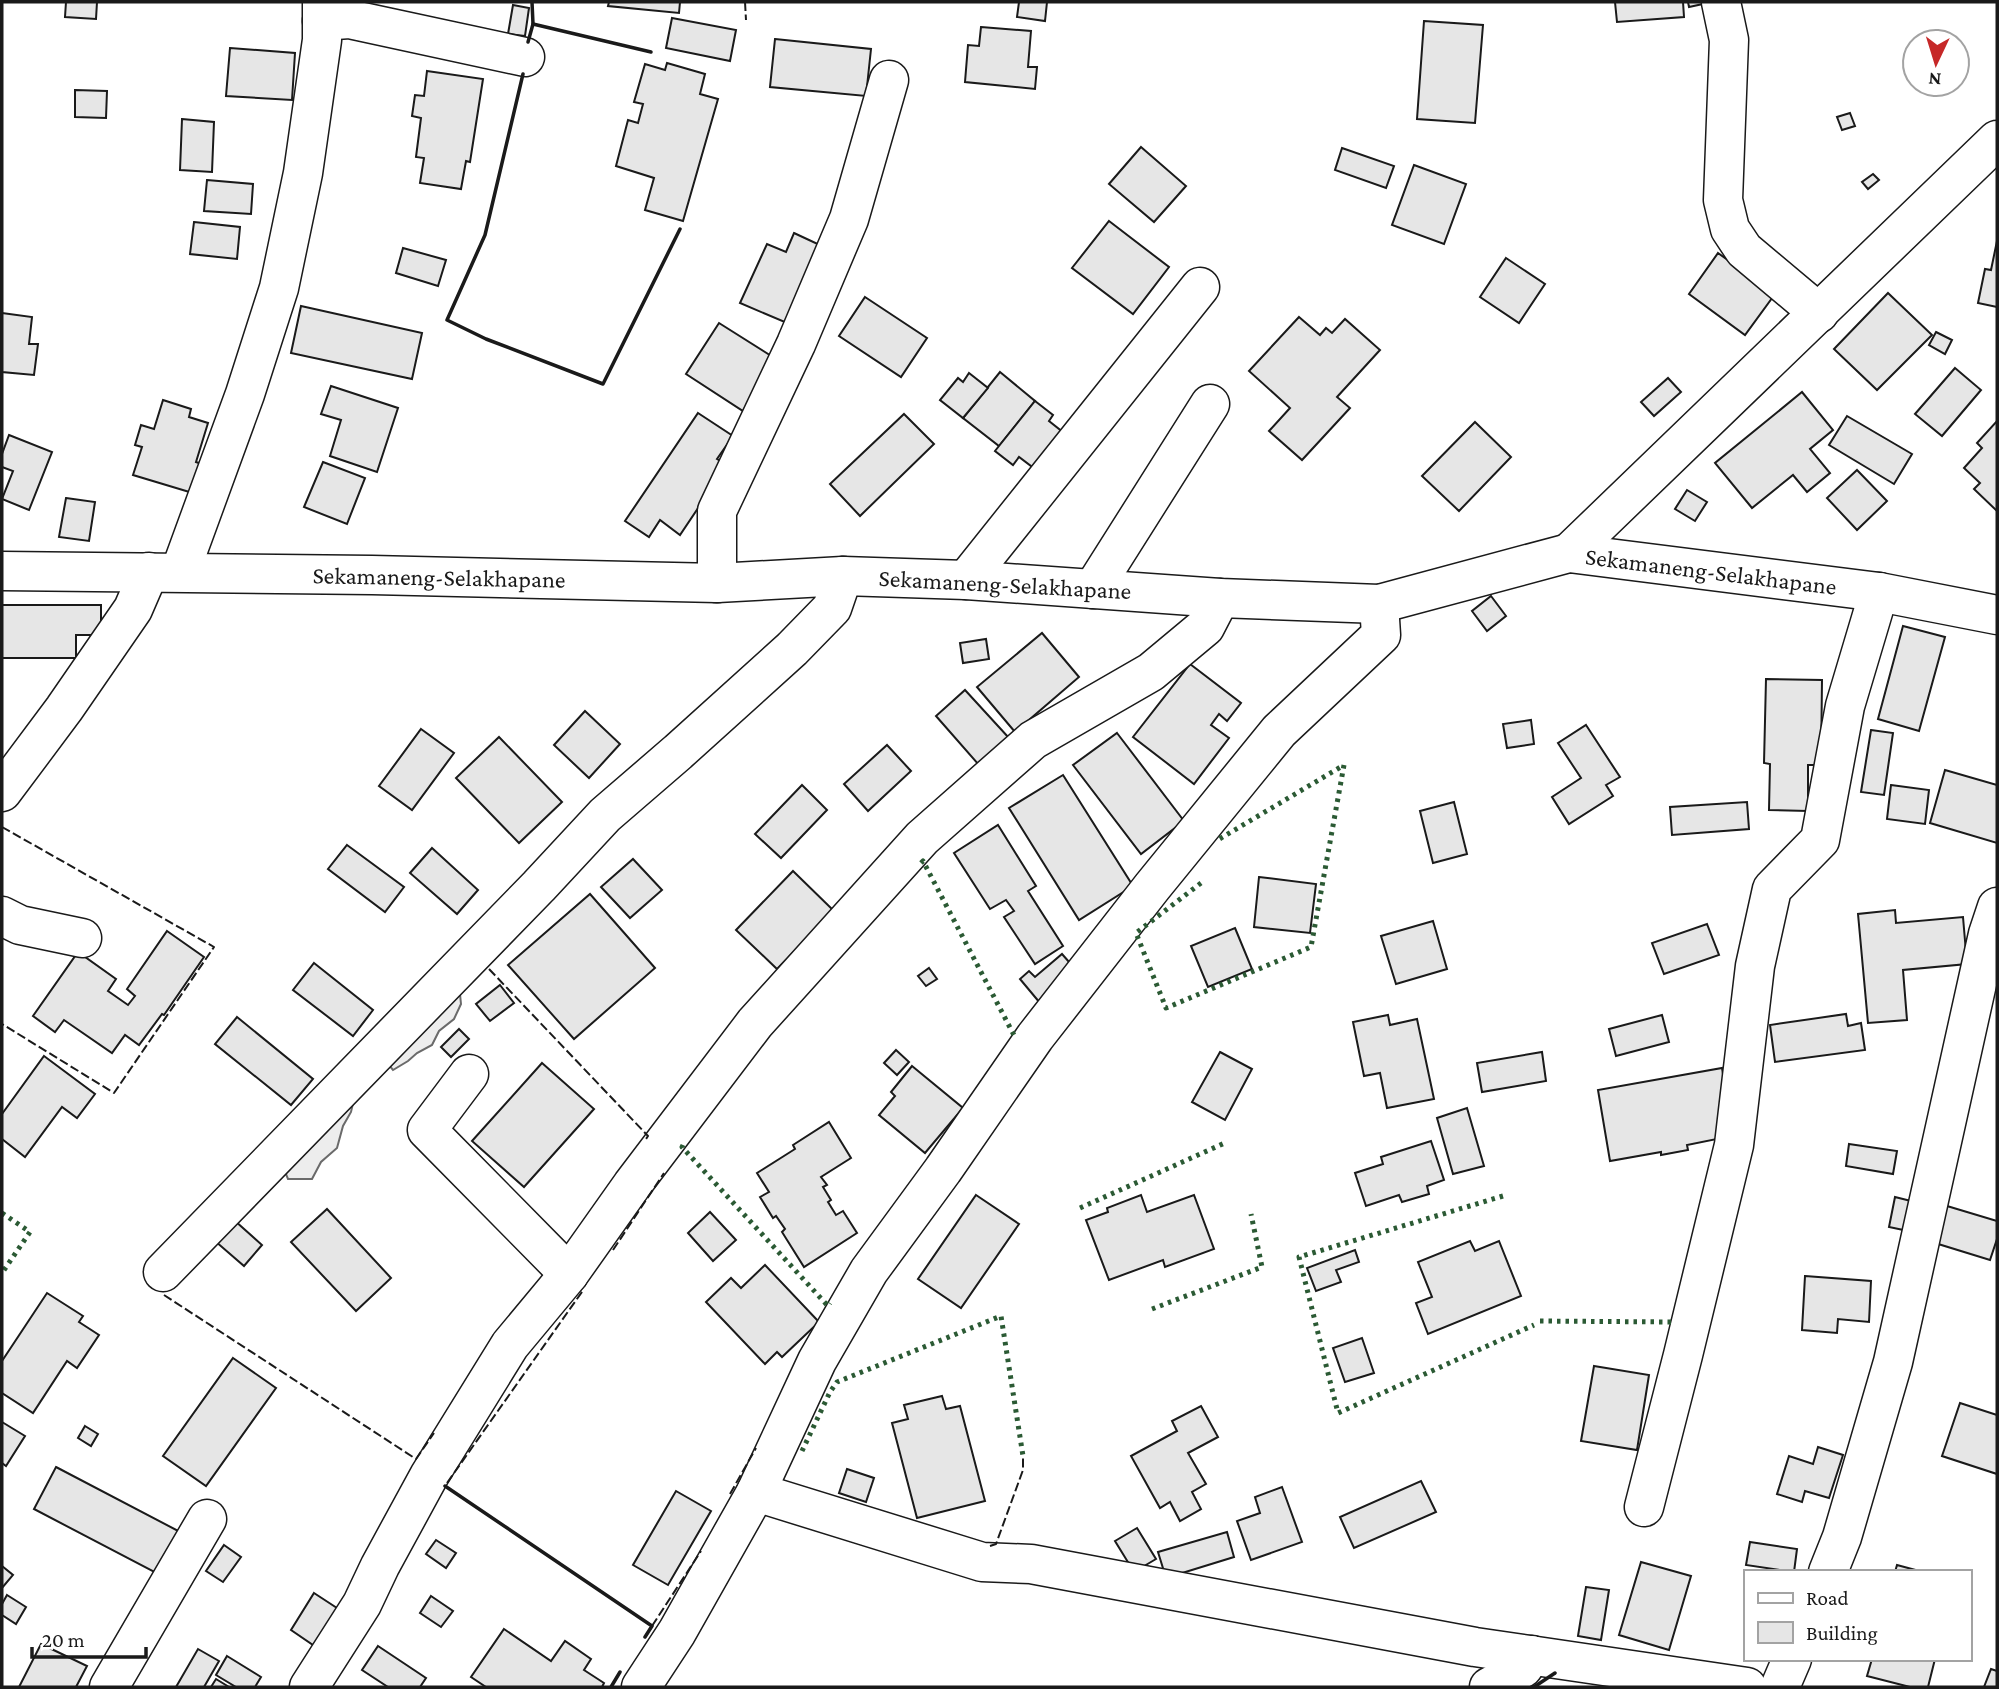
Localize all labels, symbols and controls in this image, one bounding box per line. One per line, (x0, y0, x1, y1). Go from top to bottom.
north arrow (1901, 28, 1971, 98)
text: N (1928, 69, 1942, 90)
street label: Sekamaneng-Selakhapane (1584, 542, 1838, 600)
street label: Sekamaneng-Selakhapane (312, 561, 566, 593)
street label: Sekamaneng-Selakhapane (878, 564, 1132, 604)
legend (1744, 1570, 1971, 1661)
text: Road (1806, 1586, 1849, 1610)
scale bar (32, 1616, 145, 1660)
text: Building (1806, 1621, 1878, 1645)
text: 20 m (42, 1628, 85, 1652)

